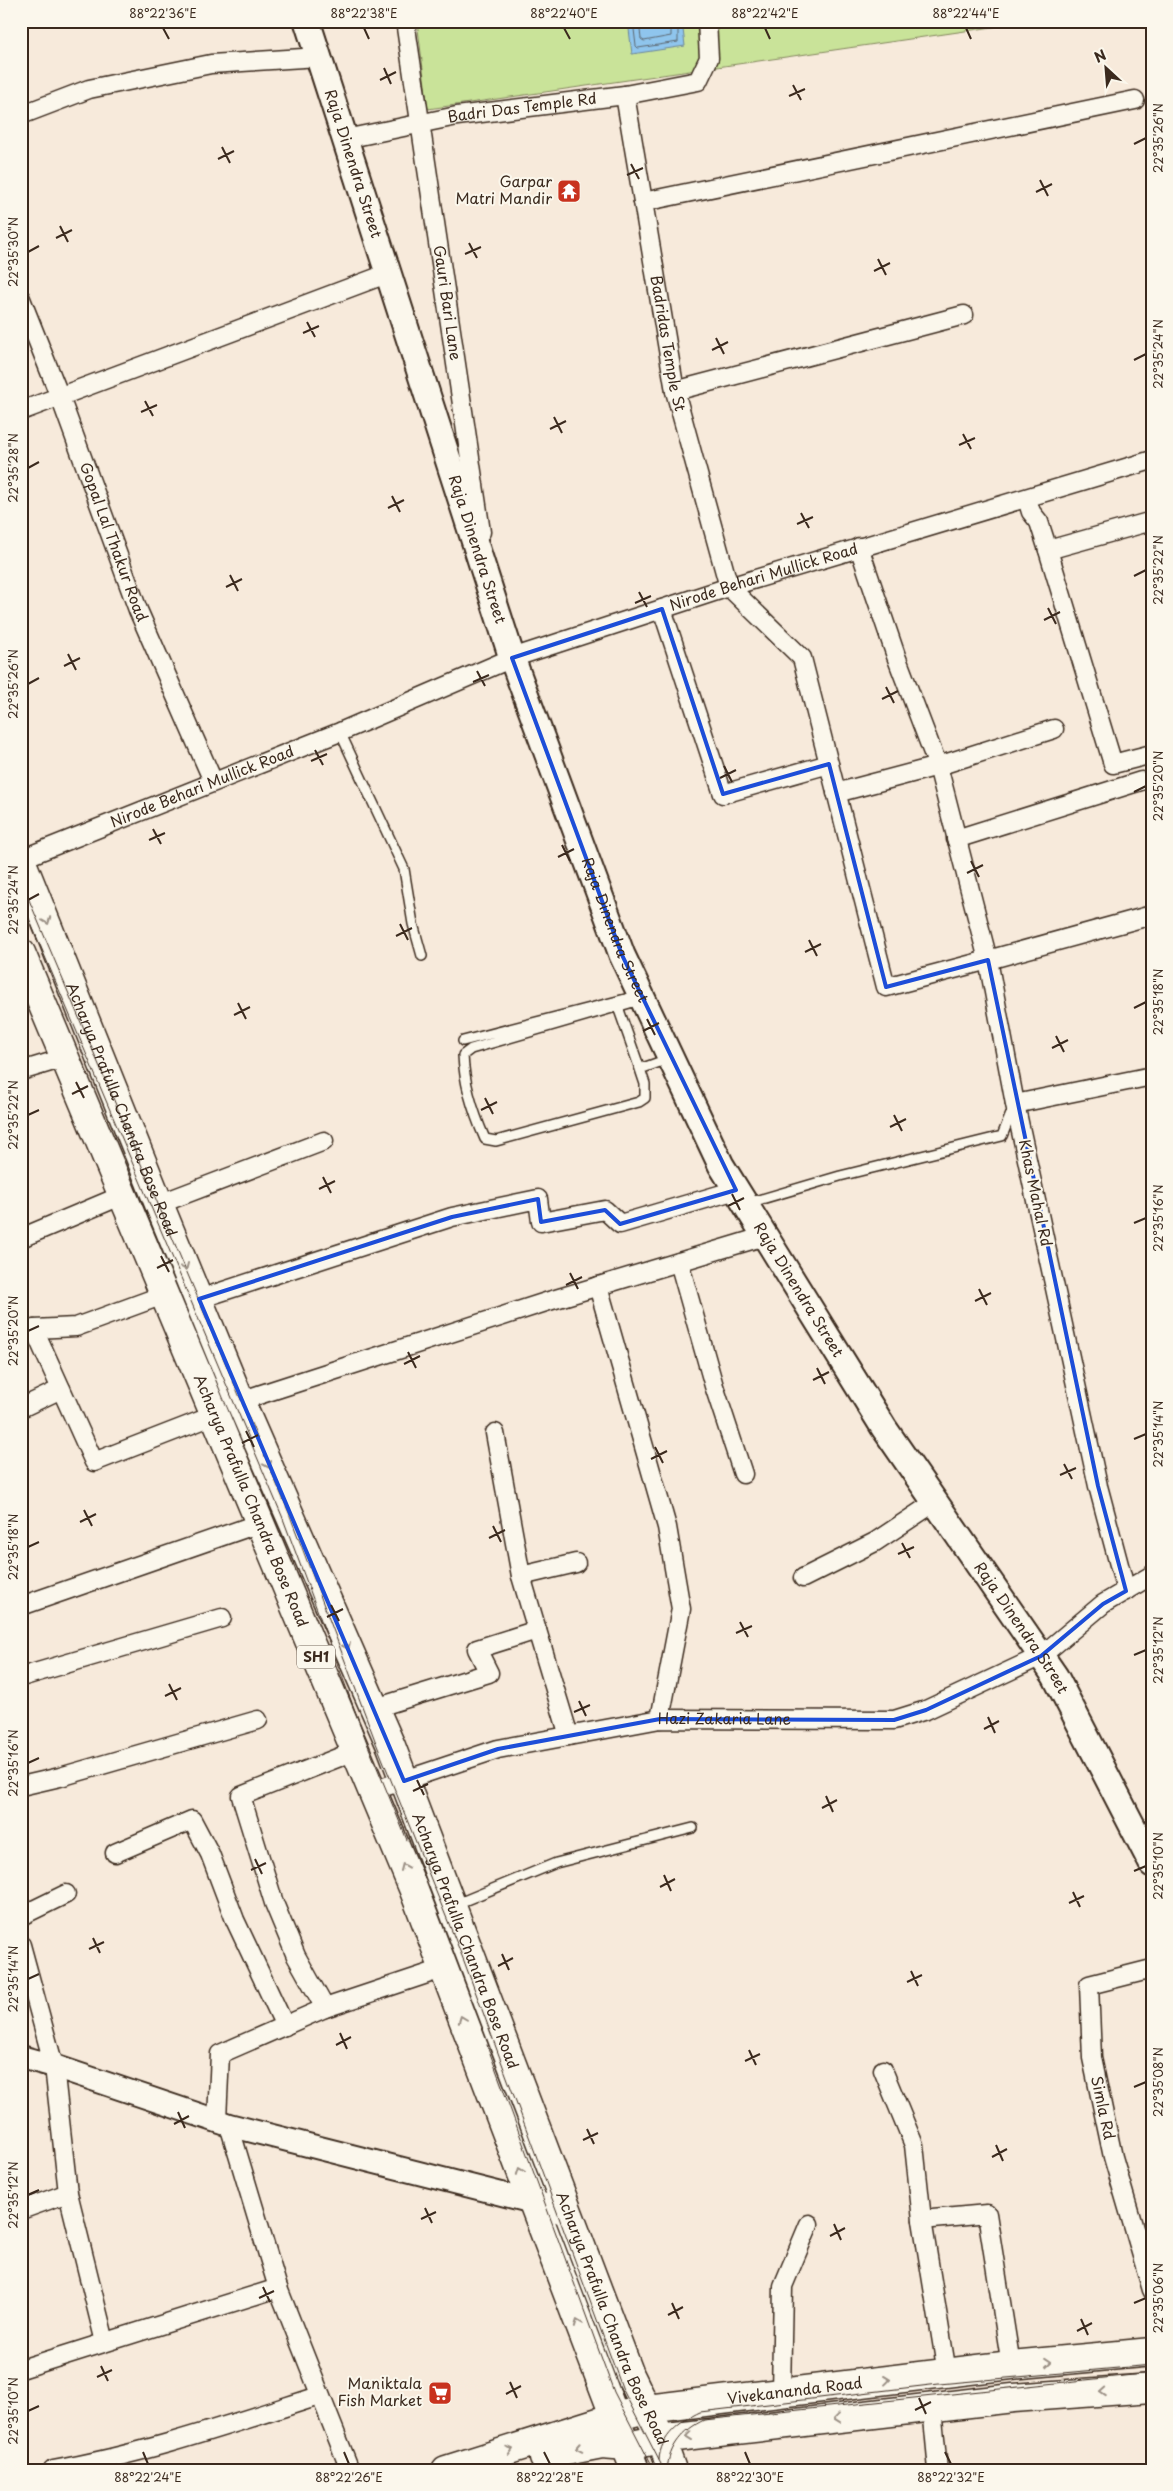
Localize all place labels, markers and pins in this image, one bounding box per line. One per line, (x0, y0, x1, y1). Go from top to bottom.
place label: Garpar Matri Mandir (456, 169, 552, 209)
temple icon: Garpar Matri Mandir (556, 178, 582, 204)
place label: Maniktala Fish Market (338, 2371, 423, 2411)
supermarket icon: Maniktala Fish Market (427, 2380, 453, 2406)

